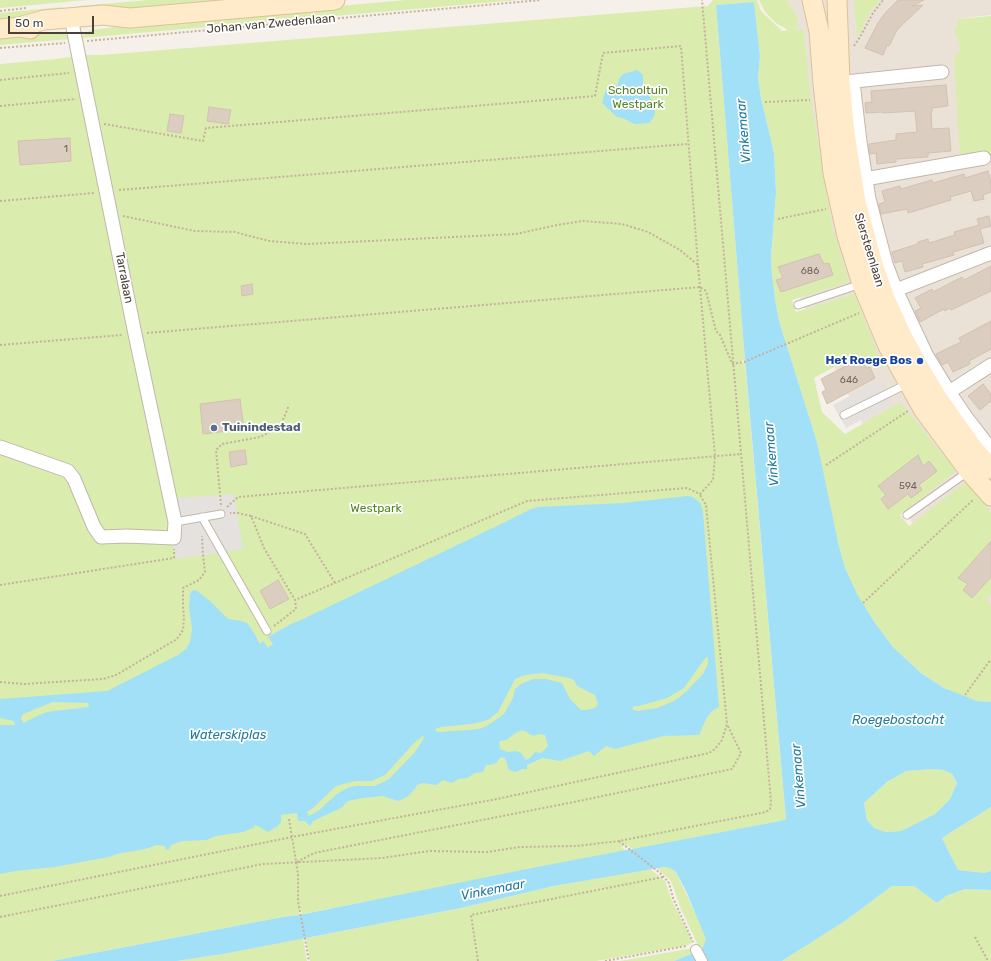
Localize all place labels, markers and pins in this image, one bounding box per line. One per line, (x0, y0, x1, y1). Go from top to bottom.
place label: Het Roege Bos (825, 354, 912, 368)
marker: Het Roege Bos (915, 356, 925, 366)
place label: Tuinindestad (222, 421, 301, 435)
marker: Tuinindestad (209, 423, 219, 433)

